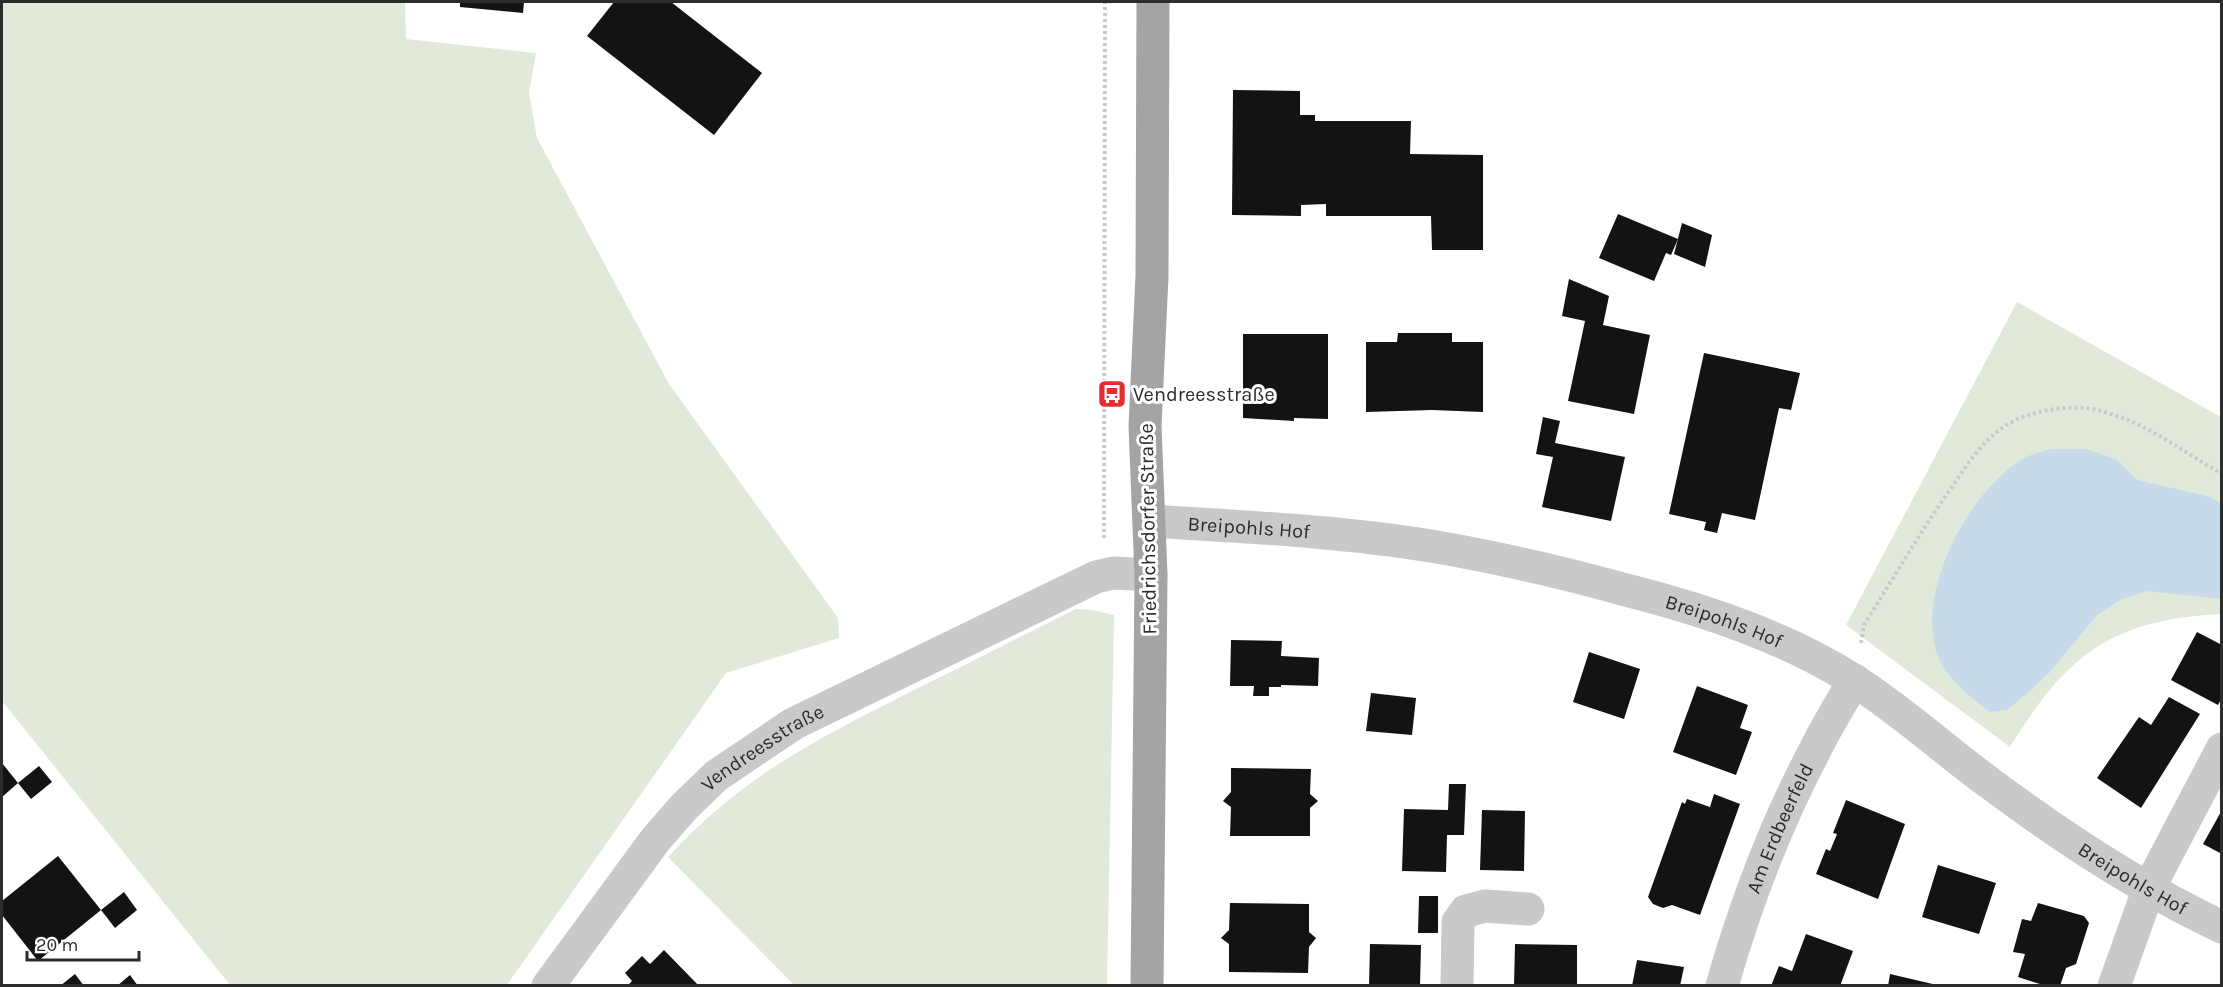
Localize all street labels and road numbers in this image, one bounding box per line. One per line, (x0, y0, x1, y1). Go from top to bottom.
street label: Friedrichsdorfer Straße (1135, 423, 1161, 635)
street label: Breipohls Hof (1187, 512, 1311, 543)
street label: Breipohls Hof (1663, 590, 1786, 652)
street label: Vendreesstraße (696, 699, 827, 796)
street label: Am Erdbeerfeld (1741, 759, 1818, 897)
street label: Breipohls Hof (2074, 837, 2192, 919)

